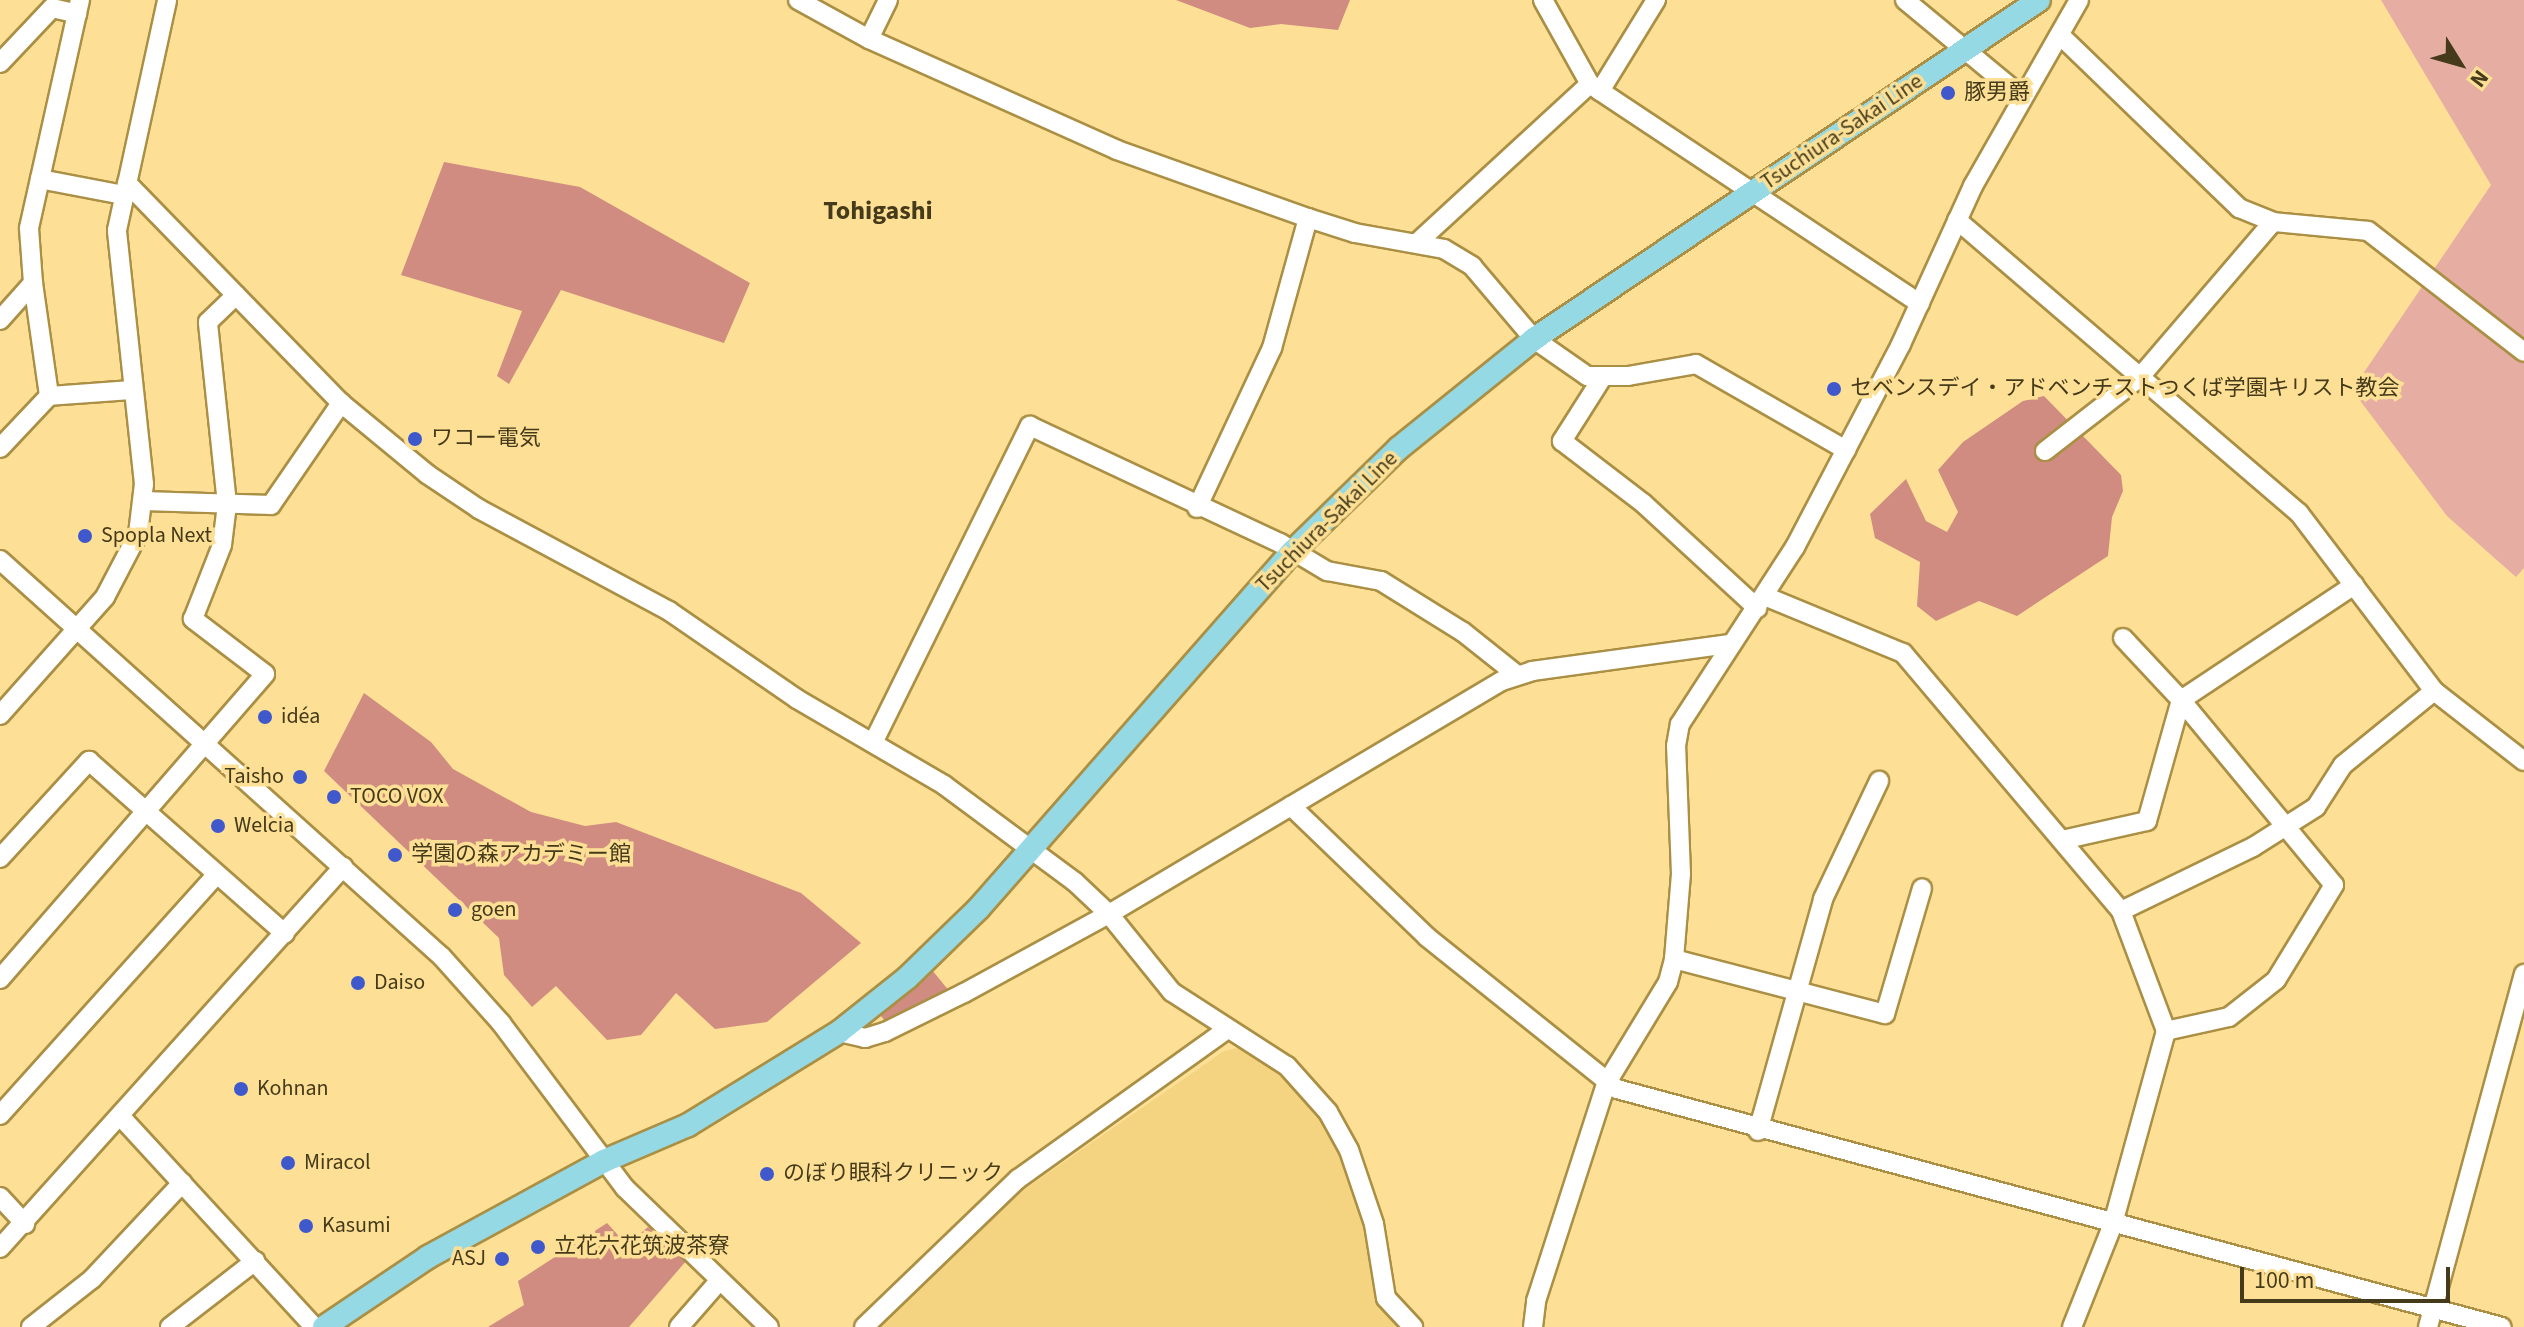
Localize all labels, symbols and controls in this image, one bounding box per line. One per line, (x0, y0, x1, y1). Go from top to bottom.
north arrow (2420, 24, 2500, 104)
text: N (2462, 63, 2496, 94)
street label: Tsuchiura-Sakai Line (1756, 68, 1928, 196)
place label: 豚男爵 (1964, 80, 2030, 106)
marker: 豚男爵 (1939, 84, 1957, 102)
district label: Tohigashi (823, 195, 933, 227)
place label: セベンスデイ・アドベンチストつくば学園キリスト教会 (1850, 376, 2400, 402)
marker: セベンスデイ・アドベンチストつくば学園キリスト教会 (1825, 380, 1843, 398)
place label: ワコー電気 (431, 426, 541, 452)
marker: ワコー電気 (406, 430, 424, 448)
street label: Tsuchiura-Sakai Line (1251, 446, 1403, 598)
place label: Spopla Next (101, 523, 212, 549)
marker: Spopla Next (76, 527, 94, 545)
place label: idéa (281, 704, 320, 730)
marker: idéa (256, 708, 274, 726)
place label: Taisho (224, 764, 284, 790)
marker: Taisho (291, 768, 309, 786)
place label: TOCO VOX (350, 784, 443, 810)
marker: TOCO VOX (325, 788, 343, 806)
place label: Welcia (234, 813, 294, 839)
marker: Welcia (209, 817, 227, 835)
place label: 学園の森アカデミー館 (411, 842, 631, 868)
marker: 学園の森アカデミー館 (386, 846, 404, 864)
place label: goen (471, 897, 517, 923)
marker: goen (446, 901, 464, 919)
place label: Daiso (374, 970, 425, 996)
marker: Daiso (349, 974, 367, 992)
place label: Kohnan (257, 1076, 329, 1102)
marker: Kohnan (232, 1080, 250, 1098)
place label: Miracol (304, 1150, 371, 1176)
marker: Miracol (279, 1154, 297, 1172)
place label: のぼり眼科クリニック (783, 1161, 1003, 1187)
marker: のぼり眼科クリニック (758, 1165, 776, 1183)
place label: Kasumi (322, 1213, 391, 1239)
marker: Kasumi (297, 1217, 315, 1235)
place label: 立花六花筑波茶寮 (554, 1234, 730, 1260)
marker: 立花六花筑波茶寮 (529, 1238, 547, 1256)
place label: ASJ (452, 1246, 486, 1272)
marker: ASJ (493, 1250, 511, 1268)
scale bar (2244, 1251, 2454, 1301)
text: 100 m (2254, 1263, 2314, 1298)

